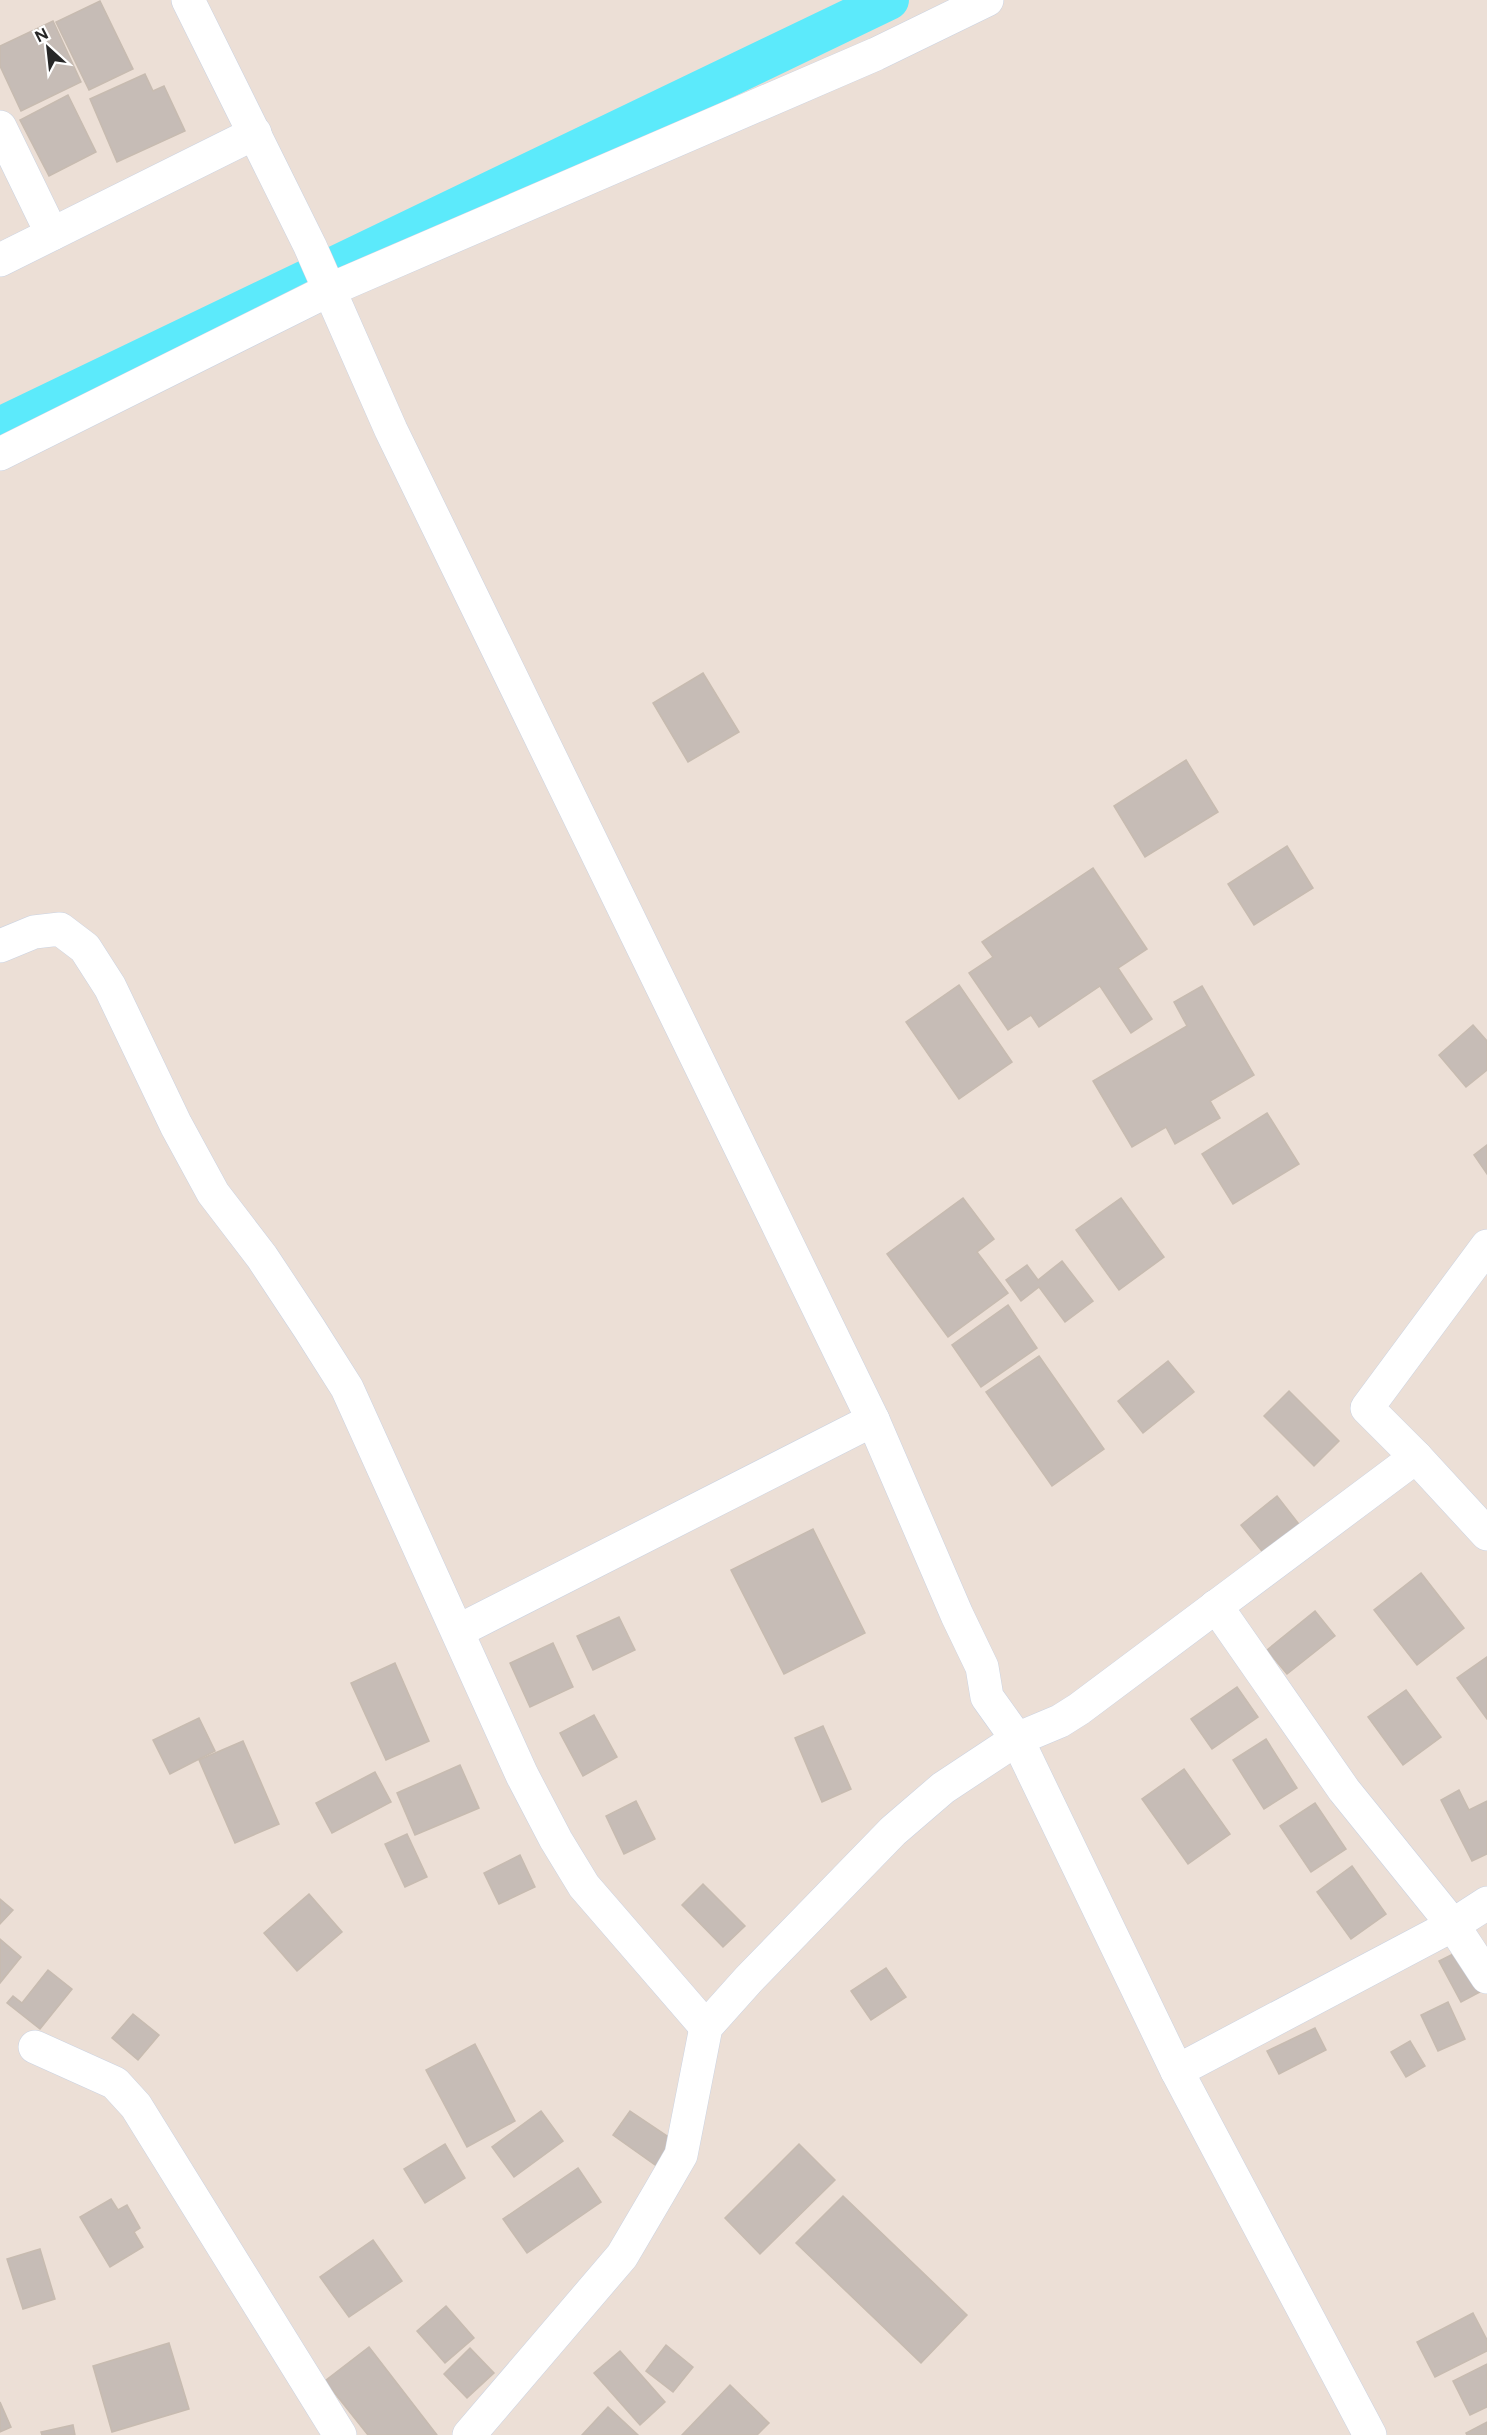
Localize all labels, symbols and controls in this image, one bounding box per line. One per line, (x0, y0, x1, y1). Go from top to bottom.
north arrow (18, 18, 78, 78)
text: N (32, 24, 51, 46)

